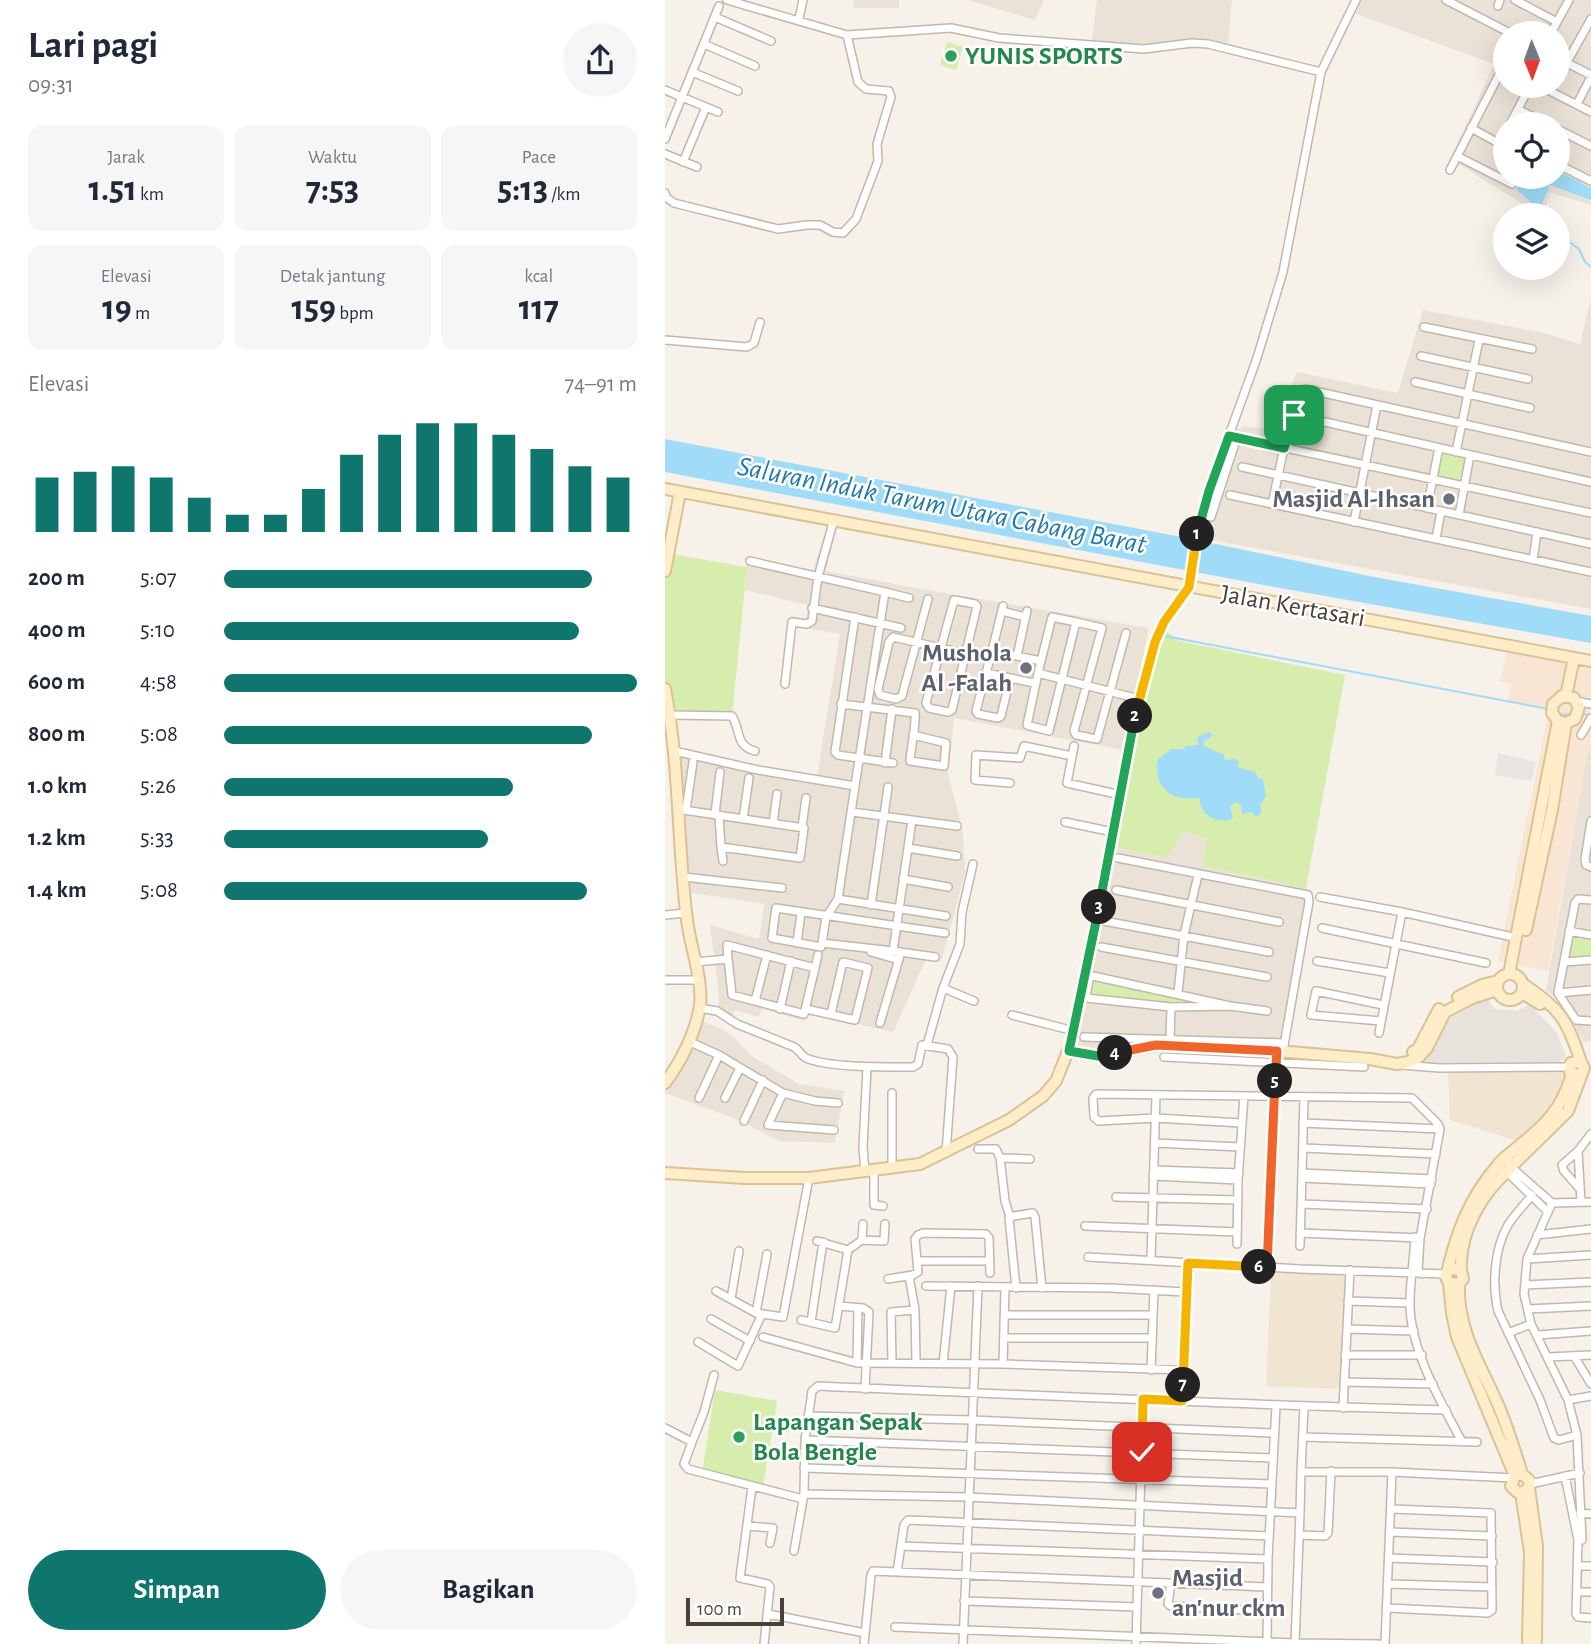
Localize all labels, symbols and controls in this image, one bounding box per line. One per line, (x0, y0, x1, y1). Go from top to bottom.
north arrow (1493, 21, 1570, 98)
map controls (1493, 21, 1570, 280)
button: share (563, 23, 637, 97)
text: Lari pagi (28, 27, 158, 65)
place label: YUNIS SPORTS (965, 43, 1123, 69)
marker: YUNIS SPORTS (943, 48, 959, 64)
text: 09:31 (28, 74, 74, 97)
button: locate (1493, 112, 1570, 189)
text: Jarak (107, 148, 145, 167)
text: Waktu (308, 148, 357, 167)
text: Pace (522, 148, 556, 167)
text: 1.51 (88, 172, 137, 207)
text: 7:53 (306, 172, 359, 207)
text: 5:13 (497, 172, 548, 207)
text: km (137, 185, 164, 204)
text: /km (548, 185, 580, 204)
button: layers (1493, 203, 1570, 280)
text: Elevasi (101, 267, 152, 286)
text: Detak jantung (280, 267, 385, 286)
text: kcal (524, 267, 553, 286)
text: 19 (102, 291, 132, 326)
text: 159 (291, 291, 336, 326)
text: 117 (519, 291, 559, 326)
text: m (132, 304, 150, 323)
text: bpm (336, 304, 374, 323)
text: Elevasi (28, 373, 89, 396)
text: 74–91 m (564, 373, 637, 396)
pin (1264, 385, 1324, 445)
icon: arrive (1275, 396, 1313, 434)
water label: Saluran Induk Tarum Utara Cabang Barat (735, 453, 1150, 560)
place label: Masjid Al-Ihsan (1272, 486, 1435, 512)
marker: Masjid Al-Ihsan (1441, 491, 1457, 507)
pin: 1 (1179, 516, 1215, 552)
text: 1 (1193, 524, 1200, 543)
text: 200 m (28, 567, 85, 590)
text: 5:07 (140, 567, 177, 590)
street label: Jalan Kertasari (1219, 581, 1367, 631)
text: 400 m (28, 619, 86, 642)
text: 5:10 (140, 619, 175, 642)
place label: Mushola Al -Falah (921, 640, 1012, 696)
marker: Mushola Al -Falah (1018, 660, 1034, 676)
text: 600 m (28, 671, 85, 694)
text: 4:58 (140, 671, 177, 694)
pin: 2 (1117, 698, 1153, 734)
text: 2 (1130, 706, 1139, 725)
text: 800 m (28, 723, 85, 746)
text: 5:08 (140, 723, 178, 746)
text: 1.0 km (28, 775, 87, 798)
text: 5:26 (140, 775, 176, 798)
text: 1.2 km (28, 827, 86, 850)
text: 5:33 (140, 827, 174, 850)
text: 1.4 km (28, 879, 87, 902)
text: 5:08 (140, 879, 178, 902)
pin: 3 (1081, 890, 1117, 925)
text: 3 (1094, 897, 1103, 916)
pin: 4 (1098, 1036, 1133, 1070)
text: 4 (1110, 1043, 1119, 1062)
pin: 5 (1257, 1064, 1293, 1098)
text: 5 (1270, 1071, 1279, 1090)
pin: 6 (1241, 1250, 1277, 1284)
text: 6 (1254, 1257, 1263, 1276)
pin: 7 (1165, 1368, 1201, 1402)
text: 7 (1178, 1375, 1187, 1394)
place label: Lapangan Sepak Bola Bengle (753, 1409, 923, 1465)
pin (1112, 1422, 1172, 1482)
marker: Lapangan Sepak Bola Bengle (731, 1429, 747, 1445)
icon: check (1123, 1433, 1161, 1471)
button: Simpan (28, 1550, 326, 1630)
button: Bagikan (340, 1550, 637, 1630)
place label: Masjid an'nur ckm (1172, 1565, 1286, 1621)
marker: Masjid an'nur ckm (1150, 1585, 1166, 1601)
scale bar (686, 1595, 784, 1627)
text: 100 m (697, 1600, 742, 1619)

